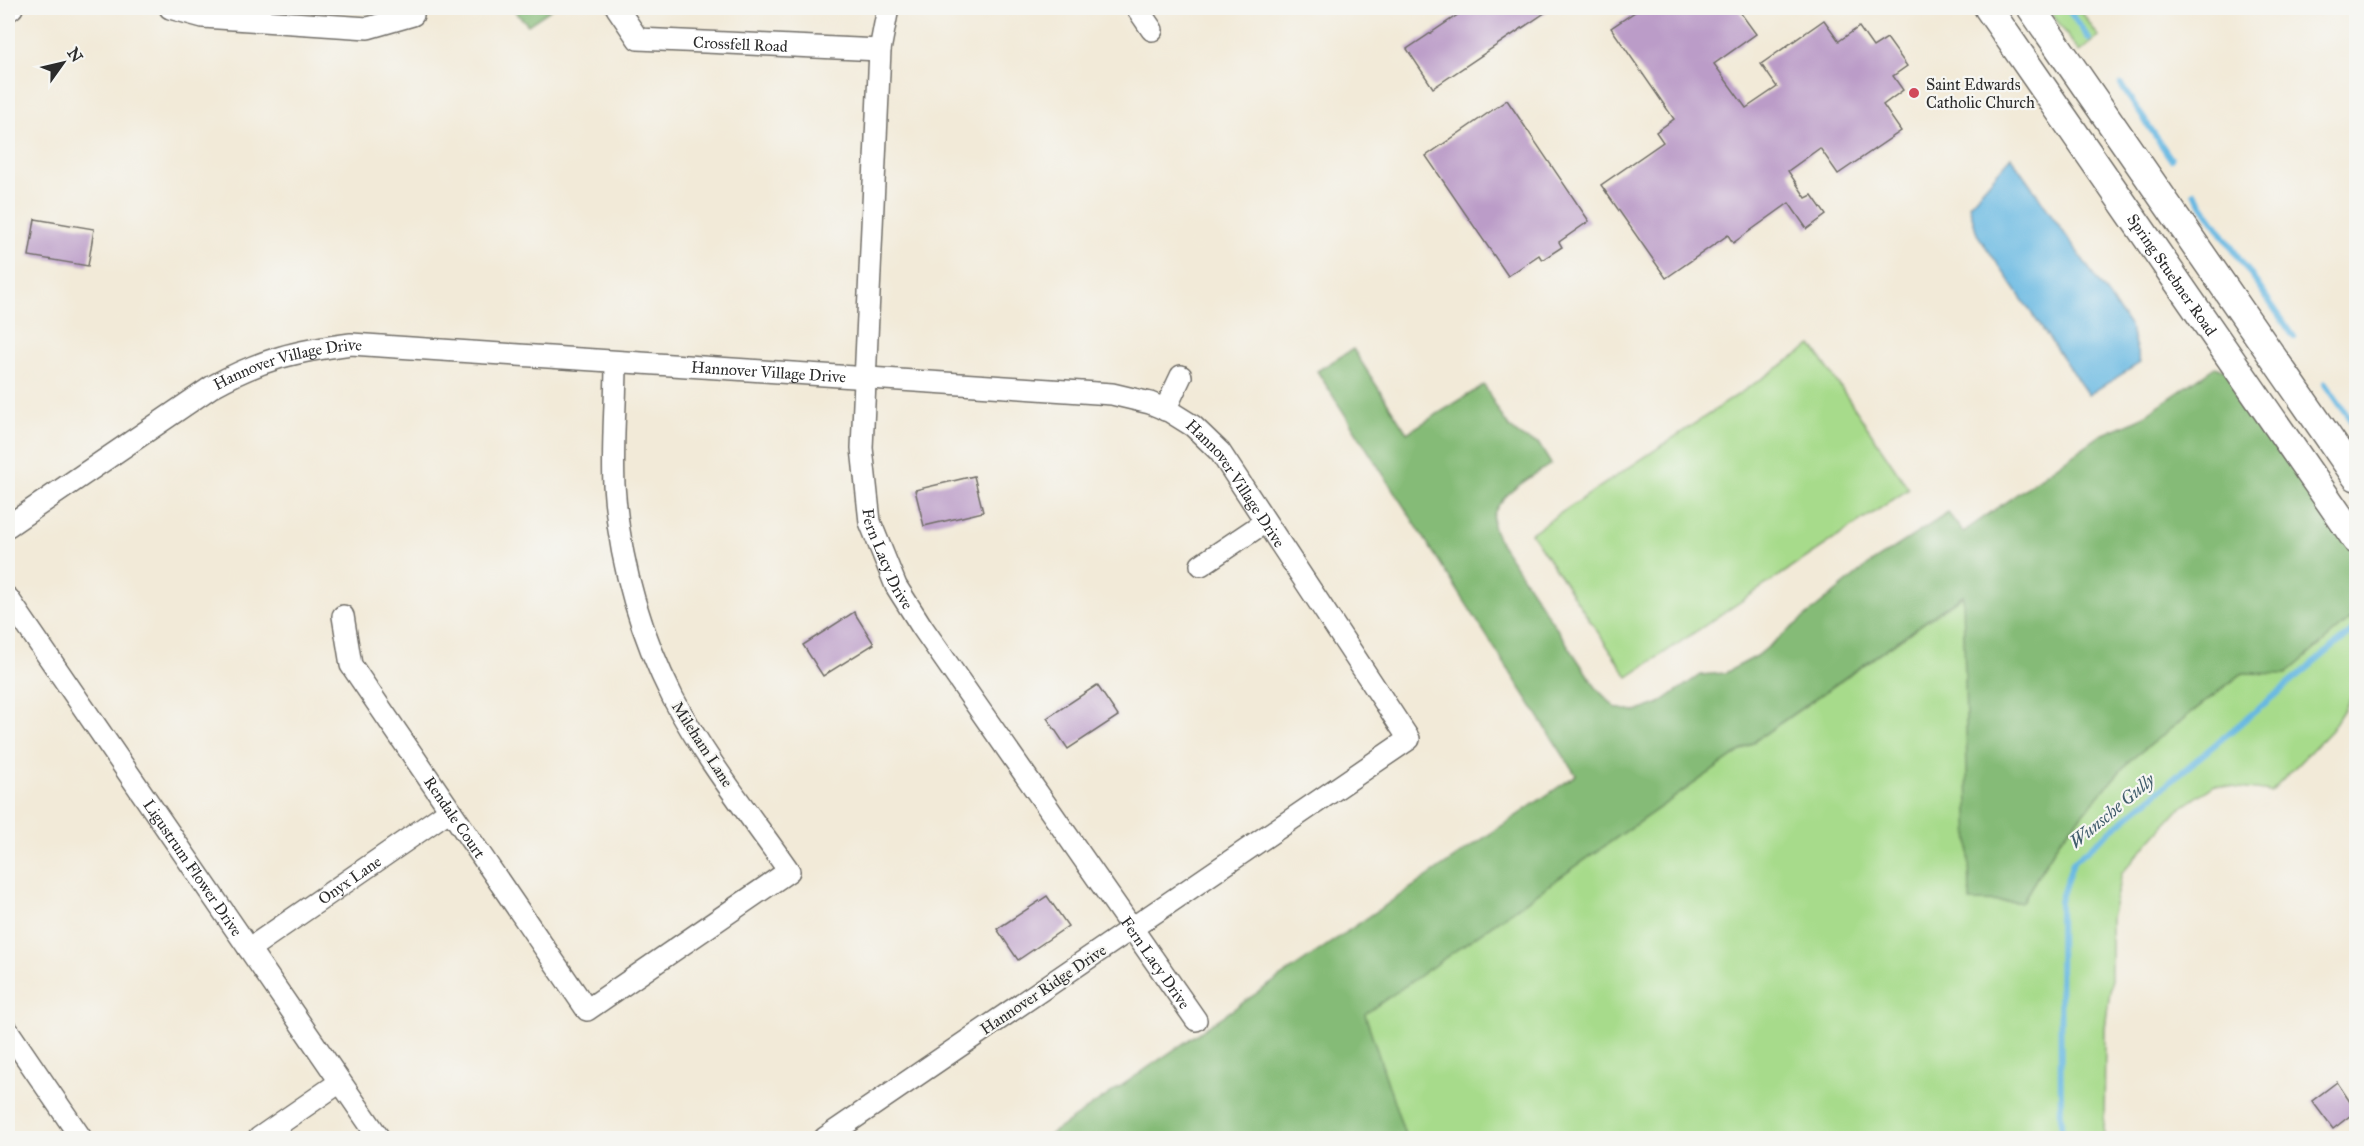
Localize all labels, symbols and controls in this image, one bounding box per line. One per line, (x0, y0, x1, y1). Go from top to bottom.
north arrow (33, 33, 93, 93)
street label: Crossfell Road (693, 33, 788, 56)
text: N (63, 44, 87, 66)
place label: Saint Edwards Catholic Church (1926, 75, 2035, 112)
marker: Saint Edwards Catholic Church (1907, 86, 1921, 100)
street label: Spring Stuebner Road (2123, 210, 2221, 339)
street label: Hannover Village Drive (210, 335, 363, 394)
street label: Hannover Village Drive (690, 357, 847, 387)
street label: Hannover Village Drive (1182, 416, 1289, 551)
street label: Fern Lacy Drive (859, 507, 917, 613)
street label: Mileham Lane (668, 698, 737, 791)
water label: Wunsche Gully (2065, 768, 2160, 853)
street label: Rendale Court (420, 773, 490, 862)
street label: Ligustrum Flower Drive (139, 796, 247, 940)
street label: Onyx Lane (314, 851, 385, 908)
street label: Fern Lacy Drive (1117, 913, 1194, 1013)
street label: Hannover Ridge Drive (977, 940, 1111, 1039)

